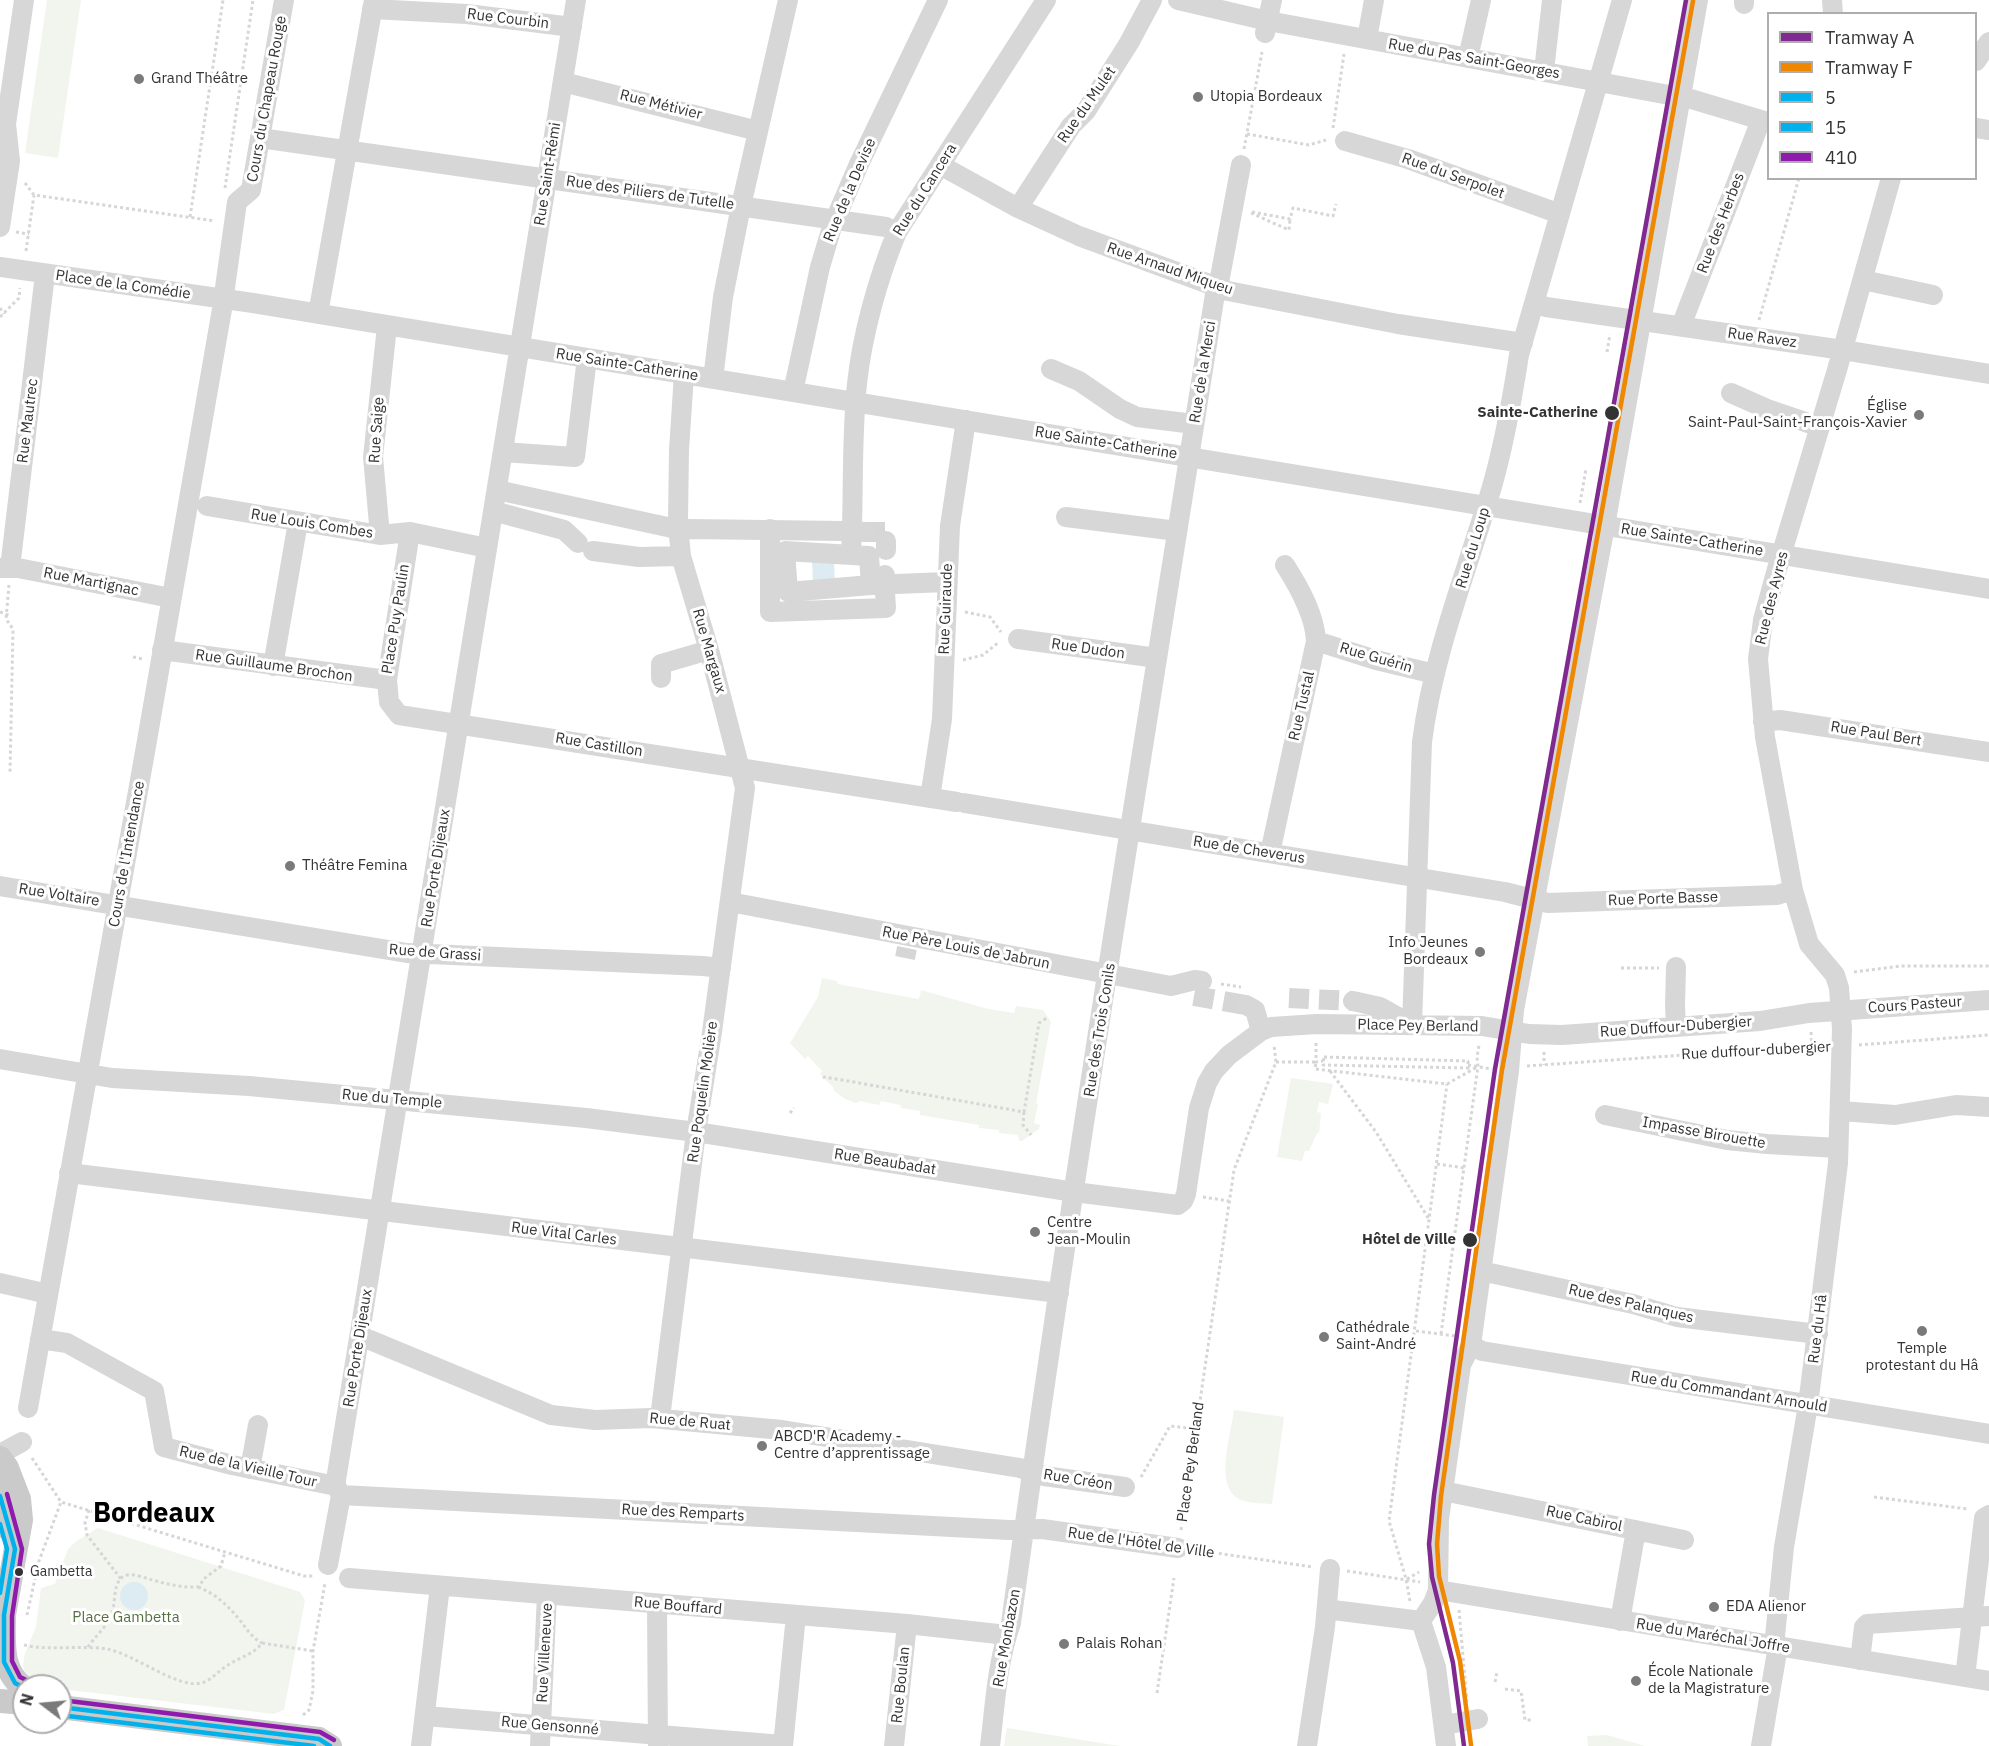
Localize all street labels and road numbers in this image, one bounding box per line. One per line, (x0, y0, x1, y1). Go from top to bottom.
street label: Rue Courbin (466, 5, 550, 33)
street label: Cours du Chapeau Rouge (244, 14, 290, 184)
street label: Rue du Pas Saint-Georges (1387, 35, 1561, 83)
street label: Rue du Mulet (1054, 63, 1120, 147)
street label: Rue Métivier (618, 86, 704, 124)
street label: Rue Saint-Rémi (531, 121, 565, 227)
street label: Rue de la Devise (820, 135, 880, 245)
street label: Rue du Cancera (889, 140, 961, 240)
street label: Rue du Serpolet (1399, 149, 1507, 203)
street label: Rue des Herbes (1694, 170, 1748, 276)
street label: Rue des Piliers de Tutelle (565, 172, 735, 214)
street label: Rue Arnaud Miqueu (1105, 239, 1235, 299)
street label: Place de la Comédie (54, 267, 192, 303)
street label: Rue de la Merci (1186, 320, 1220, 424)
street label: Rue Ravez (1726, 324, 1798, 352)
street label: Rue Sainte-Catherine (554, 345, 700, 385)
street label: Rue Mautrec (14, 378, 42, 464)
street label: Rue Saige (366, 396, 388, 464)
street label: Rue Sainte-Catherine (1033, 423, 1179, 463)
street label: Rue Louis Combes (249, 505, 375, 543)
street label: Rue du Loup (1452, 505, 1494, 591)
street label: Rue Sainte-Catherine (1619, 520, 1765, 560)
street label: Rue des Ayres (1752, 549, 1792, 647)
street label: Place Puy Paulin (378, 563, 414, 675)
street label: Rue Guiraude (935, 563, 957, 655)
street label: Rue Martignac (42, 564, 140, 600)
street label: Rue Margaux (688, 607, 730, 695)
street label: Rue Dudon (1050, 635, 1126, 663)
street label: Rue Guérin (1338, 639, 1414, 677)
street label: Rue Guillaume Brochon (194, 646, 354, 686)
street label: Rue Tustal (1285, 669, 1319, 743)
street label: Rue Paul Bert (1829, 718, 1923, 750)
street label: Rue Castillon (554, 729, 644, 761)
street label: Cours de l'Intendance (105, 779, 149, 929)
street label: Rue Porte Dijeaux (418, 808, 454, 928)
street label: Rue de Cheverus (1192, 832, 1306, 868)
street label: Rue Voltaire (17, 880, 101, 910)
street label: Rue Porte Basse (1608, 888, 1718, 910)
street label: Rue Père Louis de Jabrun (881, 923, 1051, 973)
street label: Rue de Grassi (388, 941, 482, 965)
street label: Rue des Trois Conils (1081, 962, 1119, 1098)
street label: Cours Pasteur (1867, 993, 1963, 1017)
street label: Rue Duffour-Dubergier (1599, 1013, 1753, 1041)
street label: Place Pey Berland (1357, 1016, 1479, 1036)
street label: Rue Poquelin Molière (684, 1020, 722, 1164)
street label: Rue duffour-dubergier (1681, 1038, 1831, 1064)
street label: Rue du Temple (341, 1086, 443, 1112)
street label: Impasse Birouette (1641, 1113, 1767, 1153)
street label: Rue Beaubadat (833, 1145, 937, 1179)
street label: Rue Vital Carles (510, 1219, 618, 1249)
street label: Rue des Palanques (1567, 1281, 1695, 1327)
street label: Rue Porte Dijeaux (340, 1288, 376, 1408)
street label: Rue du Hâ (1805, 1294, 1831, 1364)
street label: Rue du Commandant Arnould (1630, 1368, 1828, 1416)
street label: Place Pey Berland (1174, 1401, 1208, 1523)
street label: Rue de Ruat (648, 1409, 732, 1435)
street label: Rue de la Vieille Tour (177, 1442, 319, 1492)
street label: Rue Créon (1042, 1466, 1114, 1494)
street label: Rue des Remparts (621, 1501, 745, 1525)
street label: Rue Cabirol (1544, 1502, 1624, 1536)
street label: Rue de l'Hôtel de Ville (1067, 1524, 1215, 1562)
street label: Rue Monbazon (990, 1587, 1024, 1689)
street label: Rue Bouffard (633, 1593, 723, 1619)
street label: Rue Villeneuve (533, 1603, 557, 1703)
street label: Rue du Maréchal Joffre (1635, 1615, 1791, 1657)
street label: Rue Boulan (888, 1646, 914, 1724)
street label: Rue Gensonné (500, 1713, 600, 1739)

